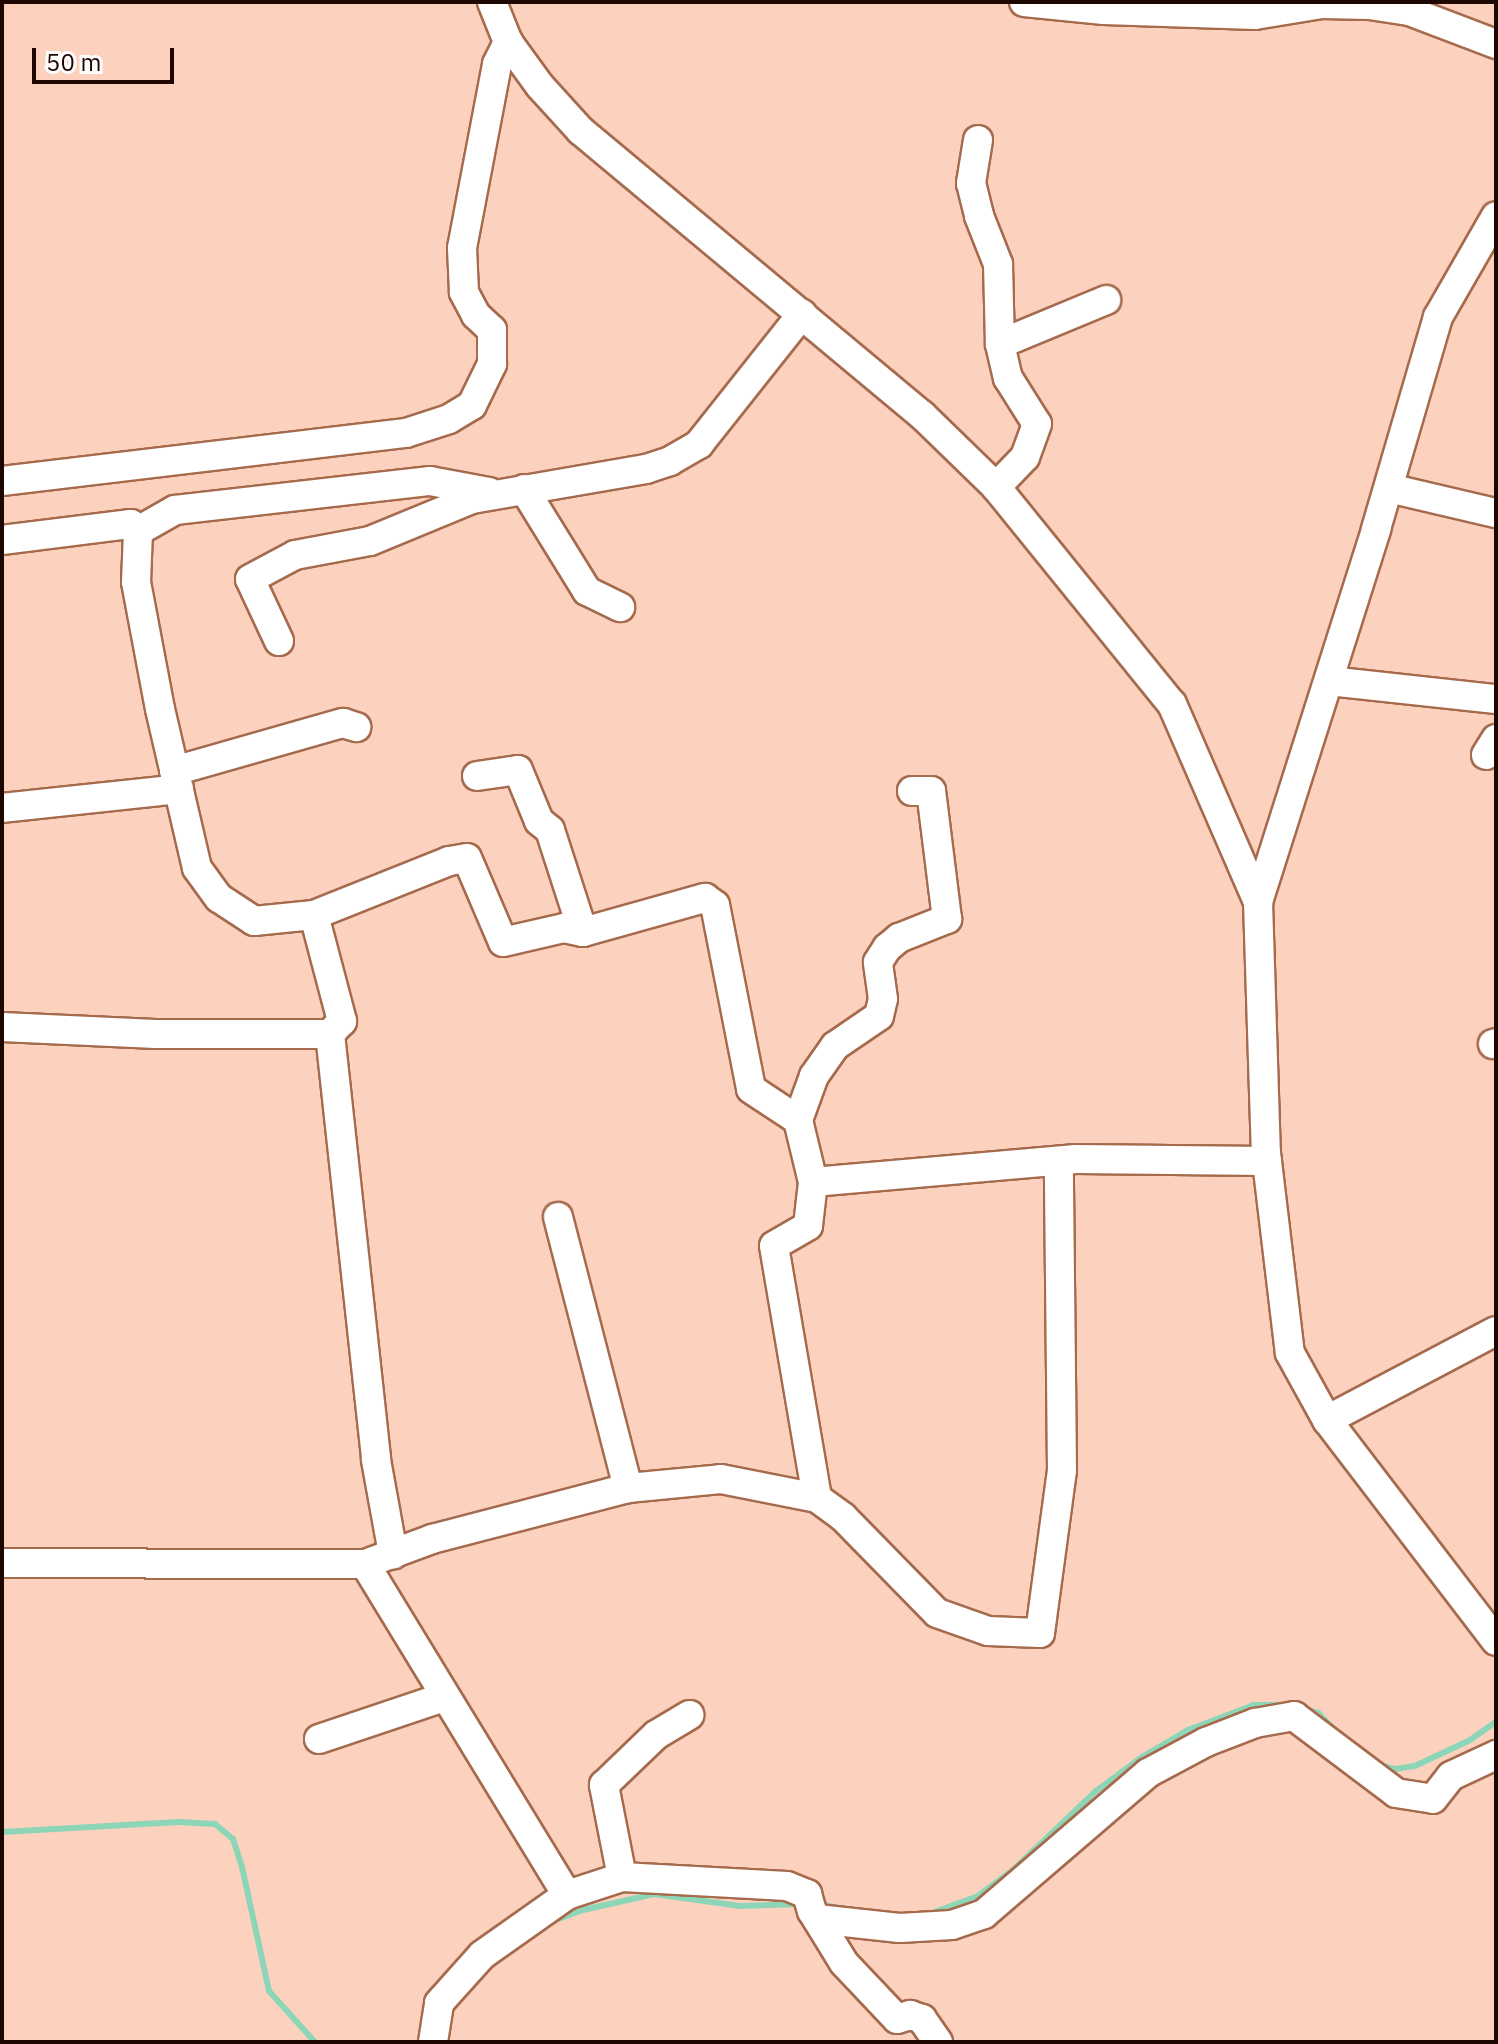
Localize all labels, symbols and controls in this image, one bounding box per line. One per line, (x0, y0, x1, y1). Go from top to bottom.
scale bar (36, 32, 178, 82)
text: 50 m (46, 46, 101, 78)

